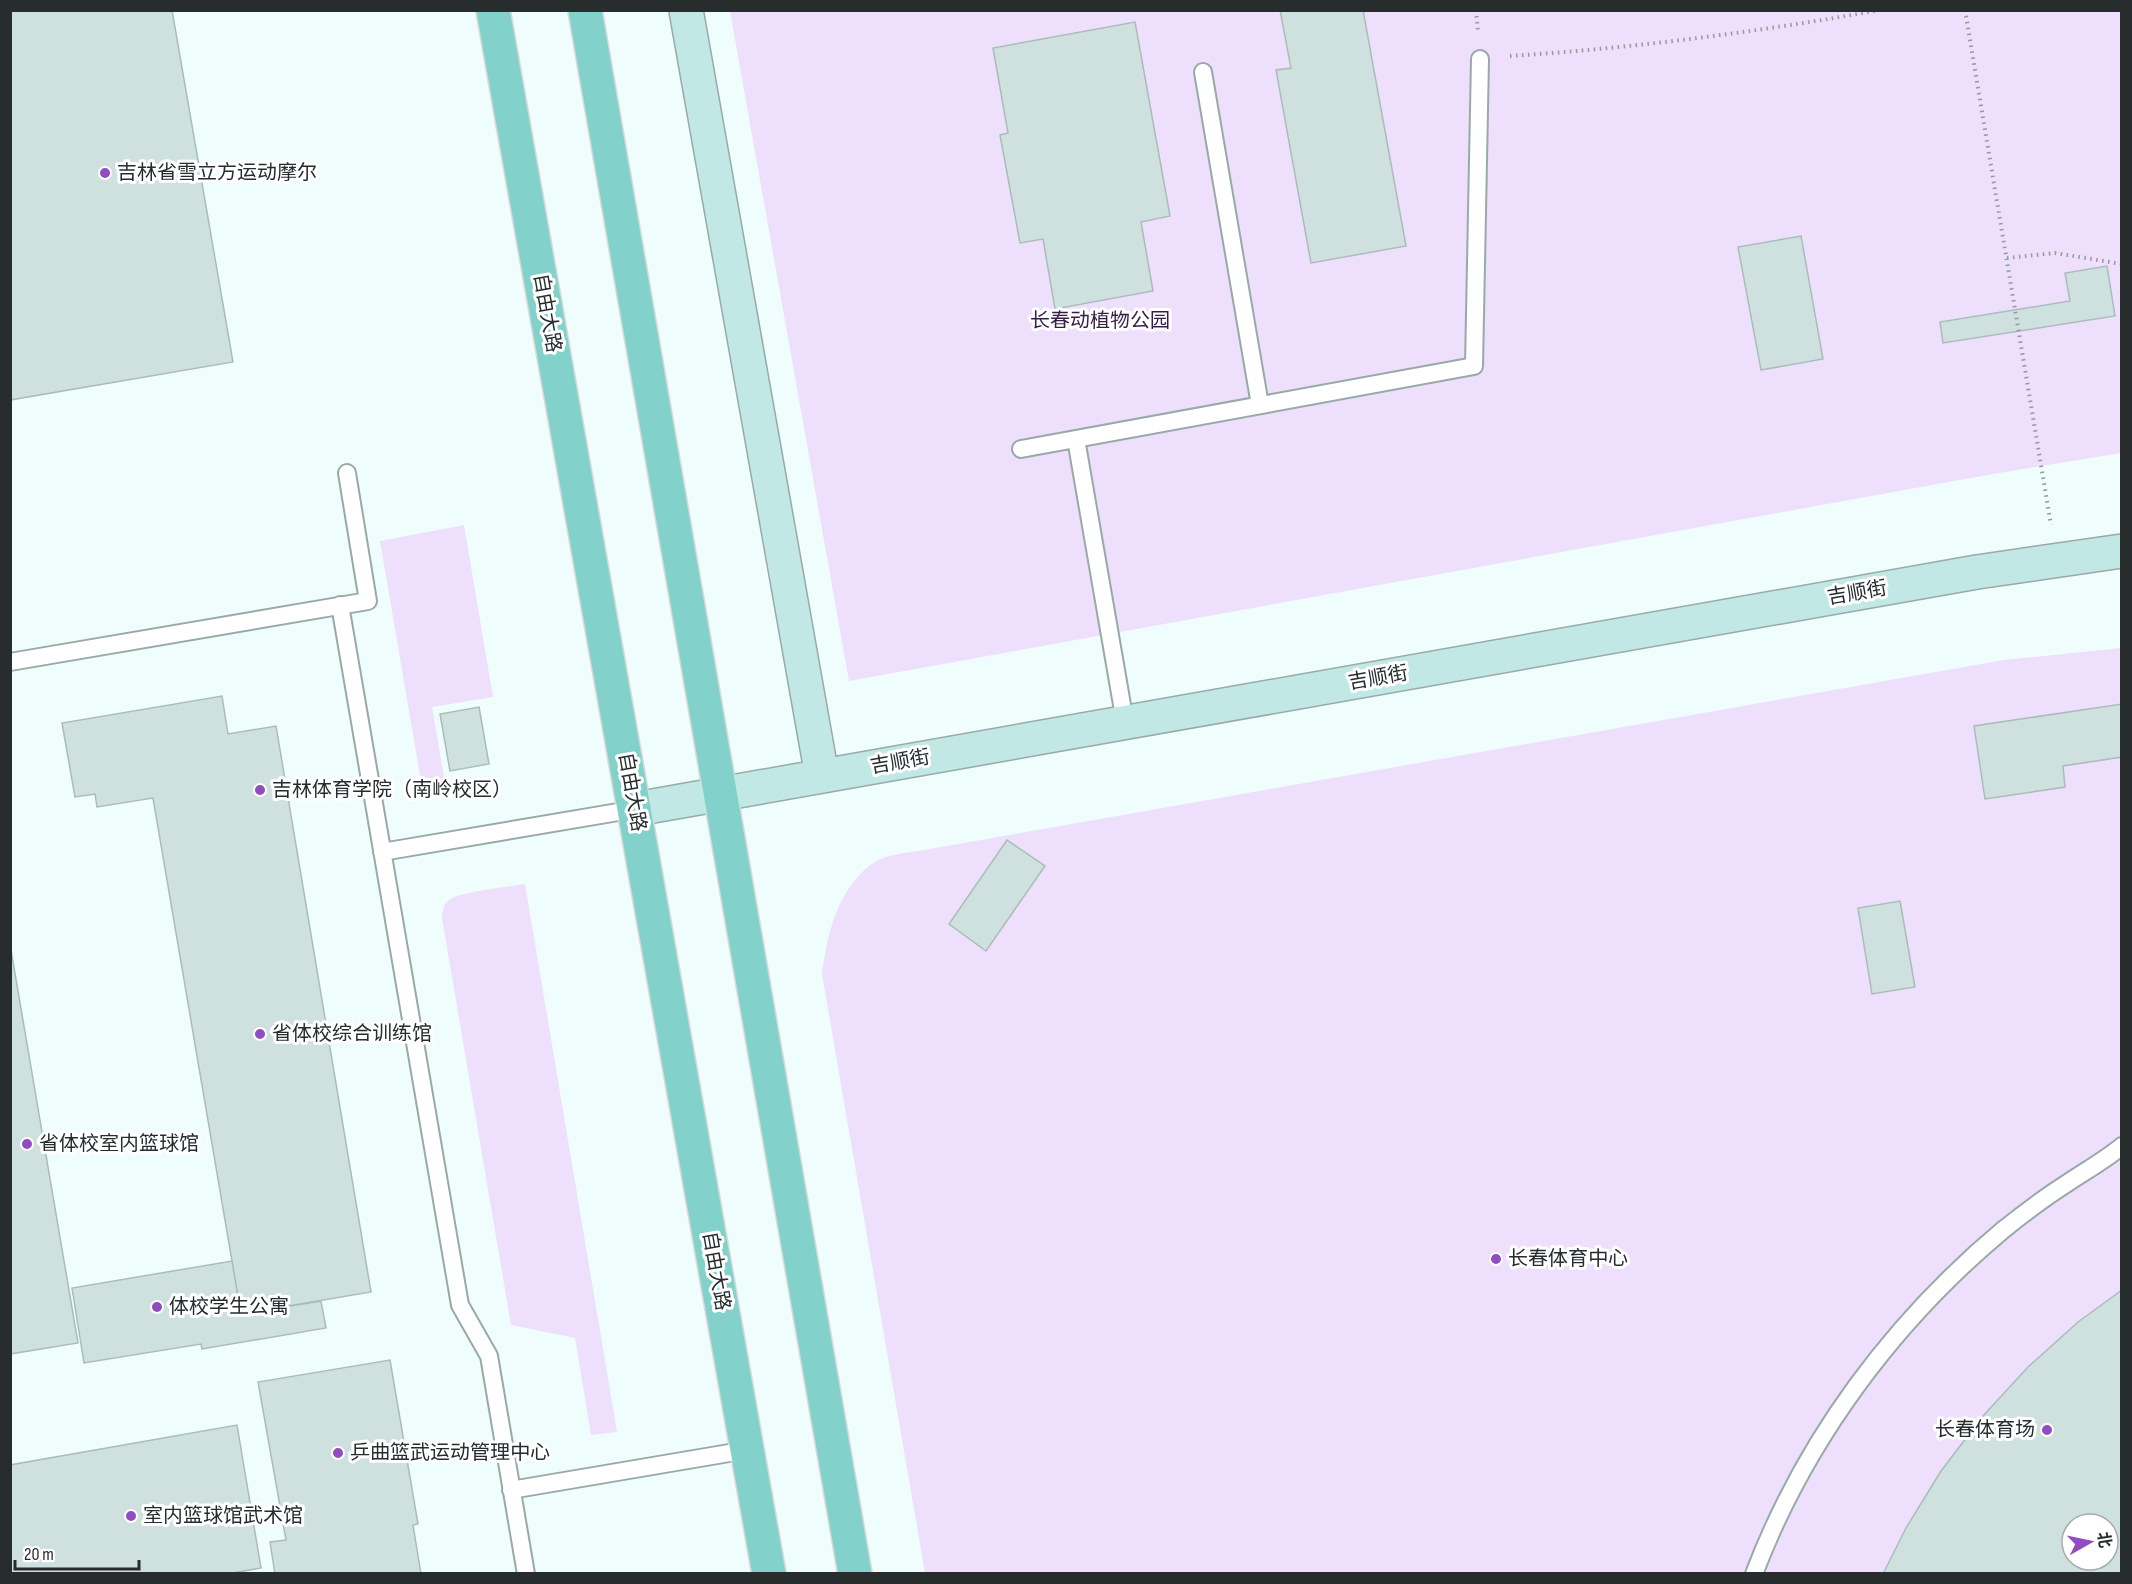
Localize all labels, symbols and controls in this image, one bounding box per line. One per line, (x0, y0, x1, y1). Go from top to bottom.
place label: 吉林省雪立方运动摩尔 (117, 161, 317, 185)
marker: 吉林省雪立方运动摩尔 (98, 166, 112, 180)
street label: 自由大路 (528, 272, 566, 354)
park label: 长春动植物公园 (1030, 309, 1170, 333)
street label: 吉顺街 (1825, 576, 1889, 610)
street label: 吉顺街 (1346, 661, 1410, 695)
street label: 吉顺街 (868, 745, 932, 779)
street label: 自由大路 (613, 751, 651, 833)
place label: 吉林体育学院（南岭校区） (272, 778, 512, 802)
marker: 吉林体育学院（南岭校区） (253, 783, 267, 797)
place label: 省体校综合训练馆 (272, 1022, 432, 1046)
marker: 省体校综合训练馆 (253, 1027, 267, 1041)
place label: 省体校室内篮球馆 (39, 1132, 199, 1156)
marker: 省体校室内篮球馆 (20, 1137, 34, 1151)
street label: 自由大路 (697, 1230, 735, 1312)
place label: 长春体育中心 (1508, 1247, 1628, 1271)
marker: 长春体育中心 (1489, 1252, 1503, 1266)
place label: 体校学生公寓 (169, 1295, 289, 1319)
marker: 体校学生公寓 (150, 1300, 164, 1314)
place label: 长春体育场 (1935, 1418, 2035, 1442)
marker: 长春体育场 (2040, 1423, 2054, 1437)
place label: 乒曲篮武运动管理中心 (350, 1441, 550, 1465)
marker: 乒曲篮武运动管理中心 (331, 1446, 345, 1460)
place label: 室内篮球馆武术馆 (143, 1504, 303, 1528)
marker: 室内篮球馆武术馆 (124, 1509, 138, 1523)
north arrow (2060, 1512, 2120, 1572)
text: 北 (2093, 1530, 2114, 1549)
scale bar (15, 1533, 140, 1571)
text: 20 m (24, 1544, 54, 1565)

